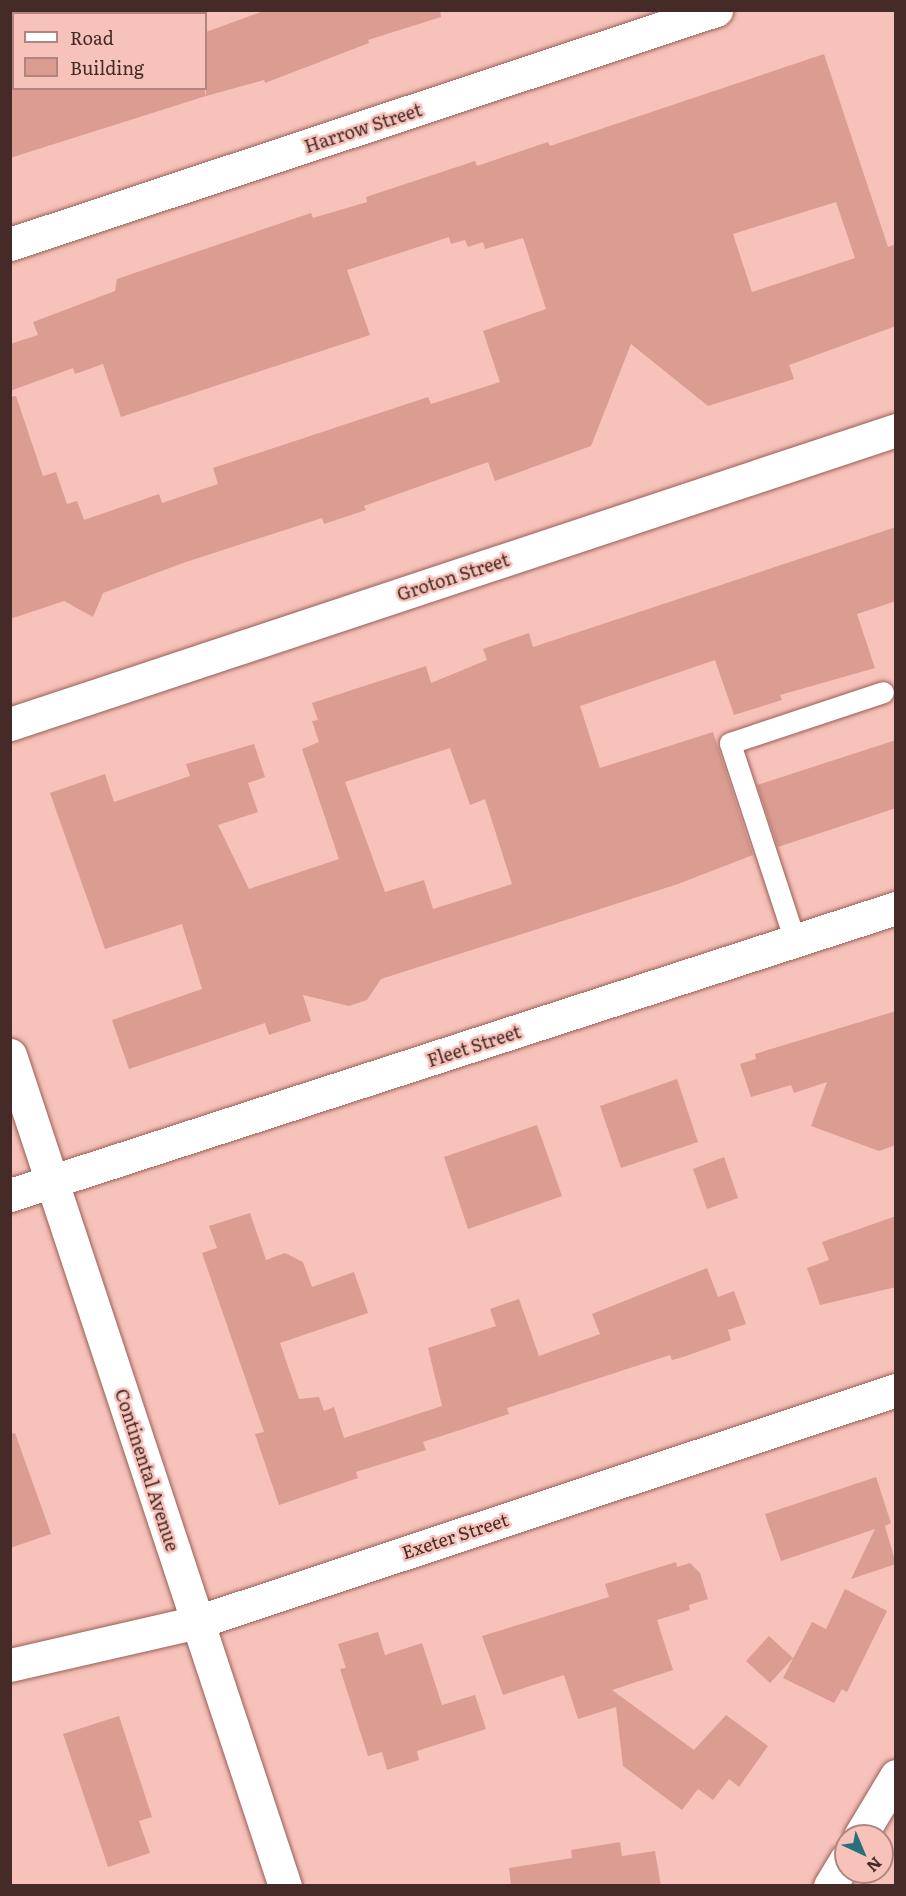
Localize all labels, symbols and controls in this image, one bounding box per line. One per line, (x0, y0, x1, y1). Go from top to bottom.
legend (12, 12, 207, 90)
text: Road (70, 24, 114, 51)
text: Building (70, 54, 144, 81)
street label: Harrow Street (301, 99, 425, 157)
street label: Groton Street (394, 549, 512, 605)
street label: Fleet Street (424, 1021, 524, 1071)
street label: Continental Avenue (111, 1386, 183, 1554)
street label: Exeter Street (399, 1509, 511, 1563)
north arrow (834, 1824, 894, 1884)
text: N (862, 1852, 888, 1879)

